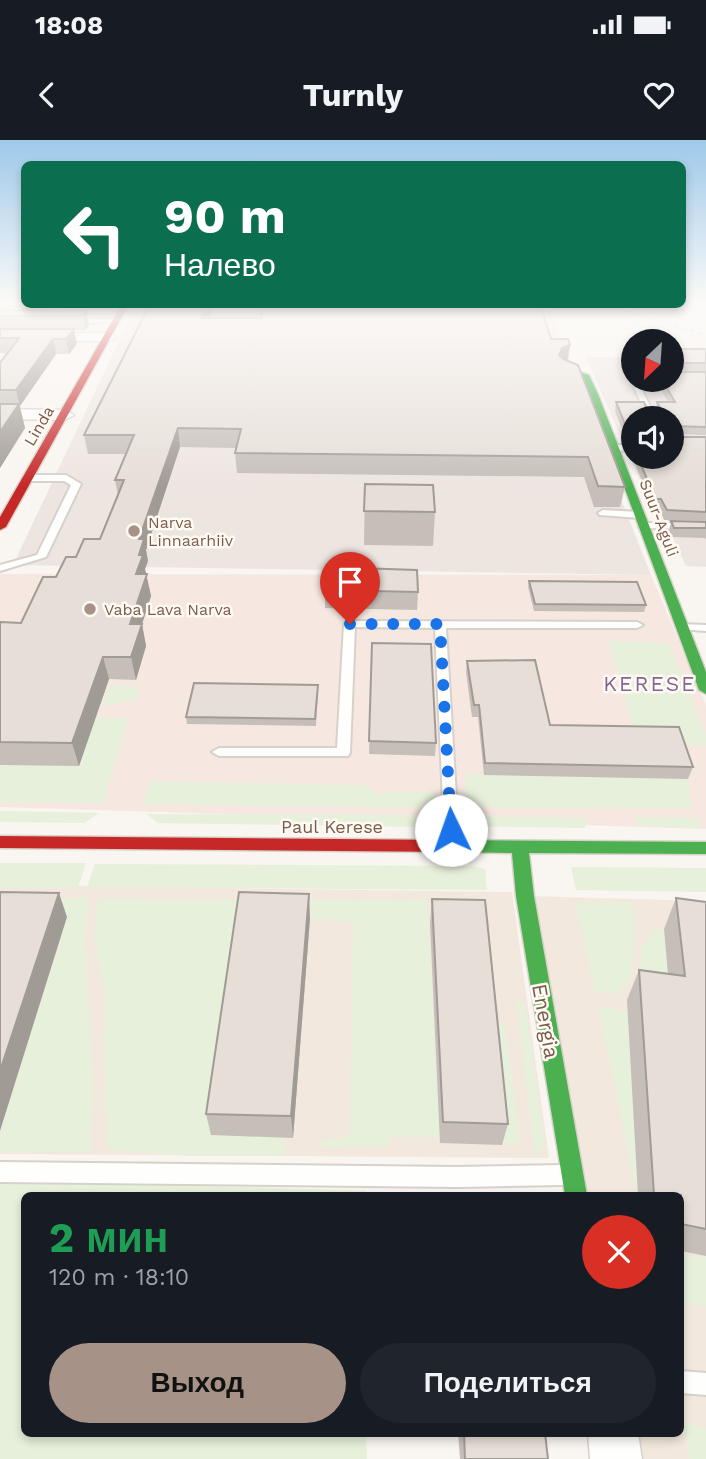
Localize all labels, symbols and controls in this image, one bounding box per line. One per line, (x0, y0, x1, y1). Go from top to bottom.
text: 18:08 (35, 10, 103, 40)
icon: back (28, 76, 66, 114)
text: Turnly (303, 76, 403, 114)
icon: heart (640, 76, 678, 114)
text: 90 m (164, 187, 286, 245)
icon: left (49, 189, 140, 280)
text: Налево (164, 246, 276, 284)
north arrow (621, 329, 684, 392)
map controls (621, 329, 684, 469)
street label: Linda (20, 403, 58, 449)
button: sound (621, 406, 684, 469)
street label: Suur-Aguli (636, 477, 682, 559)
place label: Narva Linnaarhiiv (148, 513, 234, 550)
marker: Narva Linnaarhiiv (126, 523, 142, 539)
pin (320, 552, 380, 624)
icon: arrive (331, 563, 369, 601)
place label: Vaba Lava Narva (104, 600, 232, 619)
marker: Vaba Lava Narva (82, 601, 98, 617)
district label: KERESE (603, 671, 697, 696)
position arrow (414, 793, 488, 867)
street label: Paul Kerese (281, 816, 383, 837)
street label: Energia (527, 982, 565, 1060)
text: 2 мин (49, 1213, 168, 1262)
button: close (582, 1215, 656, 1289)
text: 120 m · 18:10 (49, 1264, 189, 1291)
button: Выход (49, 1343, 346, 1423)
button: Поделиться (360, 1343, 656, 1423)

